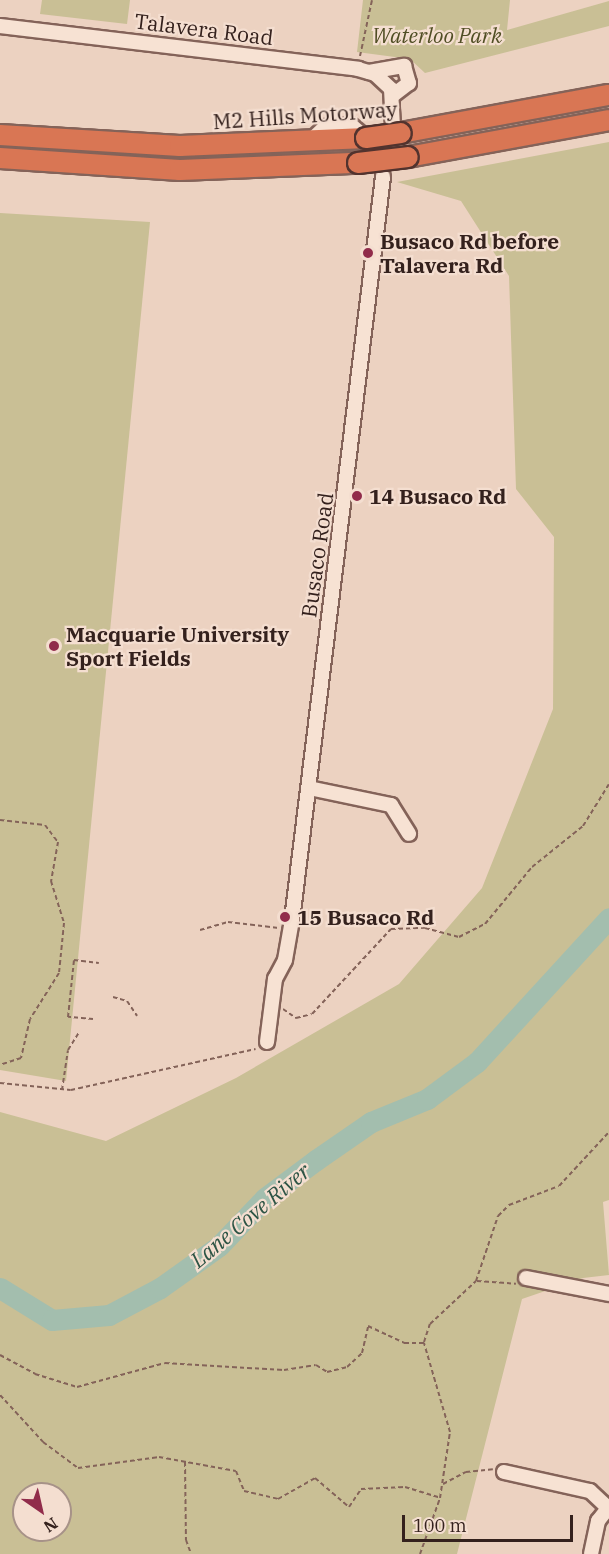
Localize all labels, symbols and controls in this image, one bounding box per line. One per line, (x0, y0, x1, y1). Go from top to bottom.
street label: Talavera Road (133, 8, 275, 50)
park label: Waterloo Park (372, 22, 502, 48)
street label: M2 Hills Motorway (212, 96, 398, 134)
place label: Busaco Rd before Talavera Rd (380, 228, 559, 278)
marker: Busaco Rd before Talavera Rd (361, 246, 375, 260)
place label: 14 Busaco Rd (369, 483, 506, 509)
marker: 14 Busaco Rd (350, 489, 364, 503)
street label: Busaco Road (296, 491, 338, 619)
place label: Macquarie University Sport Fields (66, 621, 289, 671)
marker: Macquarie University Sport Fields (47, 639, 61, 653)
place label: 15 Busaco Rd (297, 904, 434, 930)
marker: 15 Busaco Rd (278, 910, 292, 924)
water label: Lane Cove River (185, 1157, 315, 1273)
north arrow (12, 1482, 72, 1542)
scale bar (405, 1503, 576, 1541)
text: N (40, 1513, 62, 1537)
text: 100 m (413, 1514, 467, 1537)

